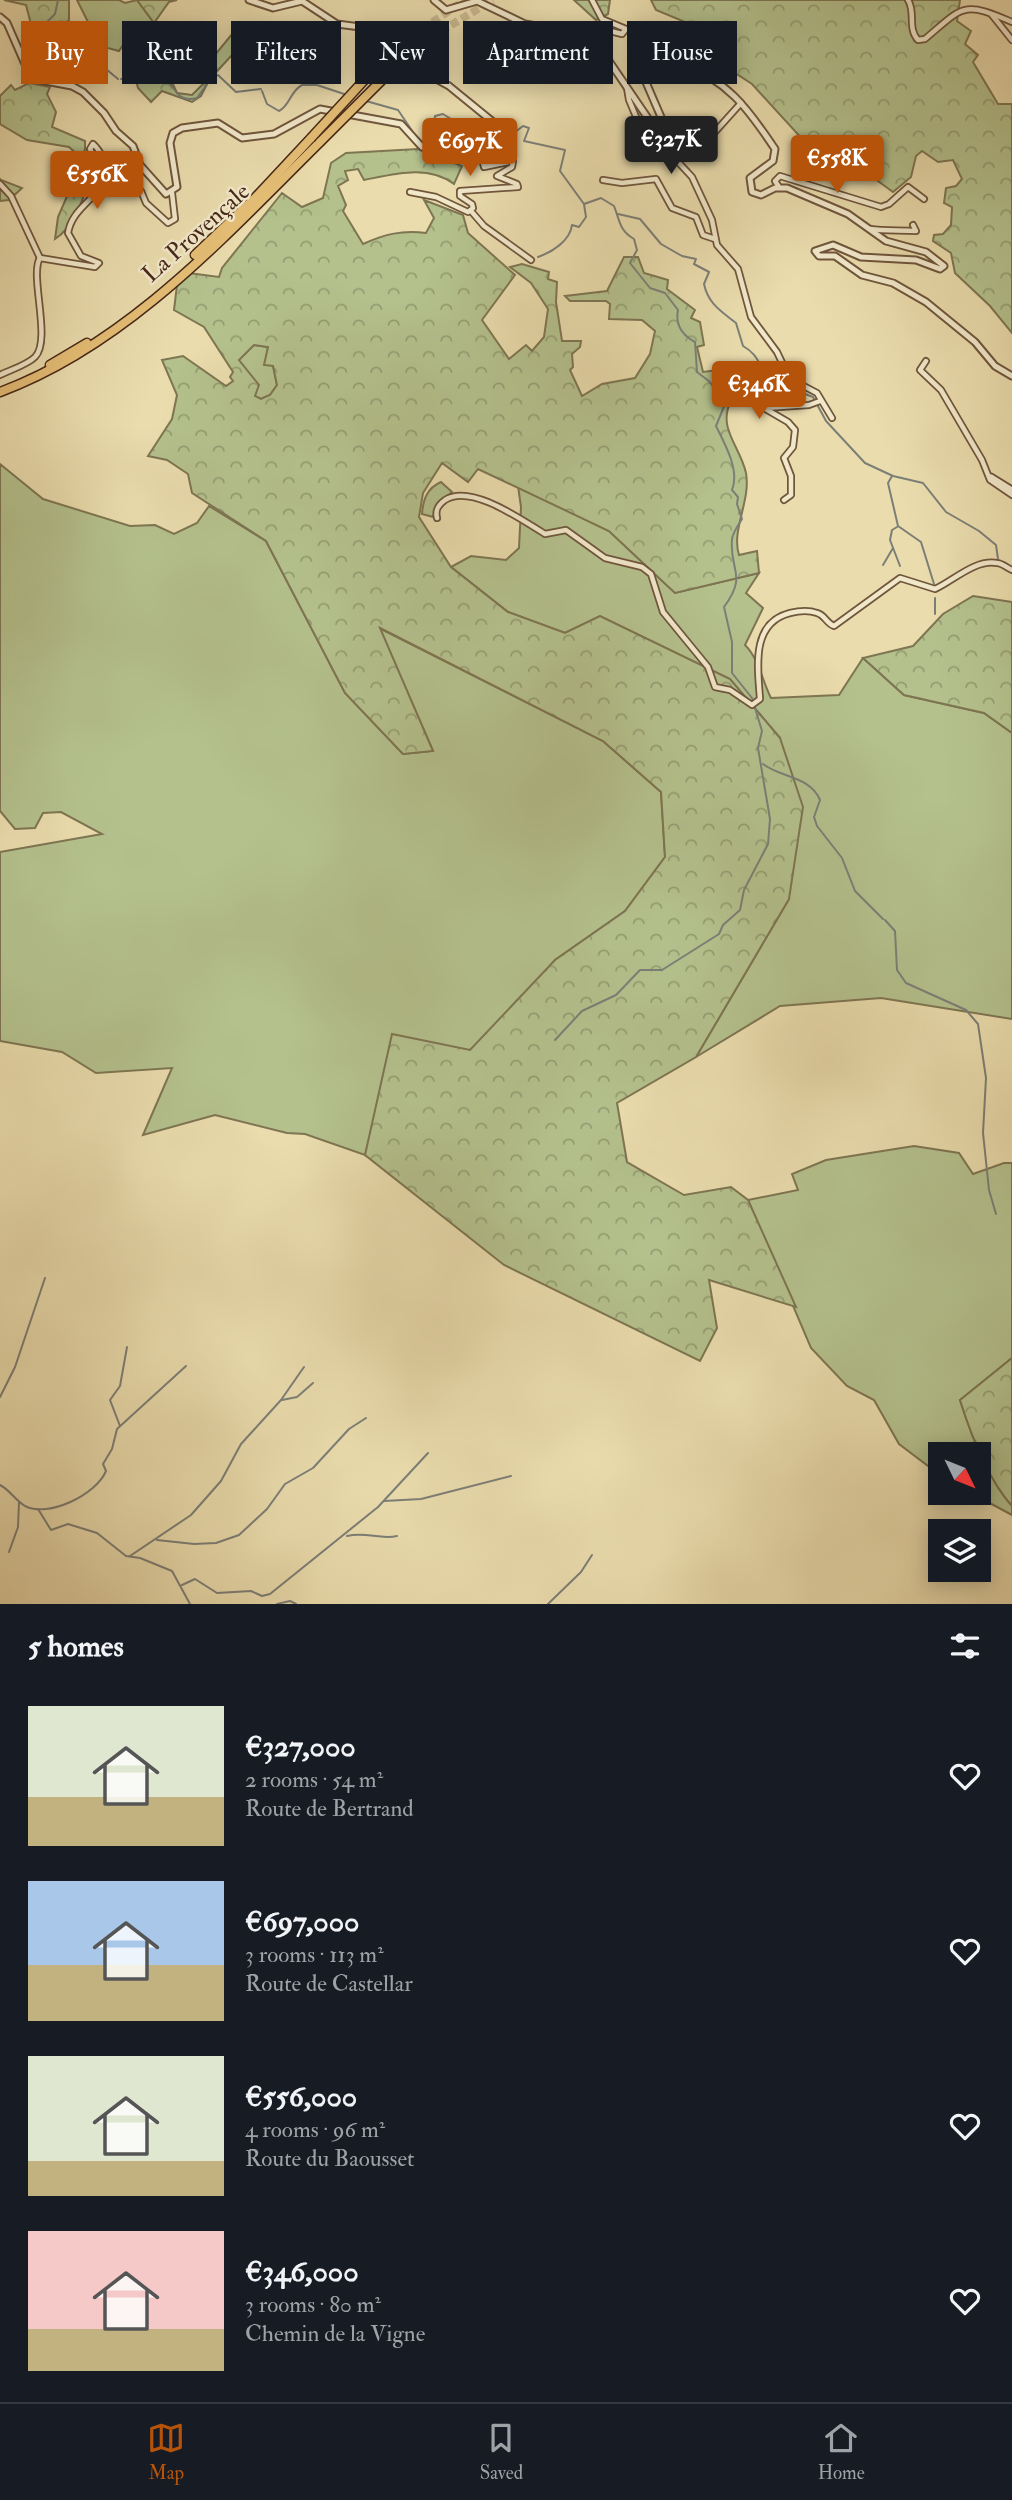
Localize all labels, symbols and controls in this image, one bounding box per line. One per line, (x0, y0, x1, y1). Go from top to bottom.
chip: Buy (21, 21, 108, 84)
chip: Rent (122, 21, 217, 84)
chip: Filters (231, 21, 341, 84)
chip: New (355, 21, 449, 84)
chip: Apartment (463, 21, 613, 84)
chip: House (627, 21, 737, 84)
pin: €327K (622, 116, 720, 176)
pin: €697K (421, 118, 519, 178)
text: €327K (641, 124, 701, 153)
text: €697K (438, 126, 502, 155)
pin: €558K (788, 136, 886, 195)
text: €558K (807, 143, 867, 172)
pin: €556K (48, 152, 146, 211)
text: €556K (66, 159, 128, 188)
street label: La Provençale (136, 176, 256, 290)
pin: €346K (710, 362, 808, 421)
text: €346K (728, 369, 790, 398)
north arrow (928, 1442, 990, 1505)
map controls (928, 1442, 991, 1582)
button: layers (928, 1519, 991, 1582)
icon: filters (946, 1627, 984, 1665)
text: 5 homes (28, 1628, 124, 1665)
text: €327,000 (245, 1728, 356, 1765)
icon: home (84, 1734, 168, 1818)
icon: heart (946, 1757, 984, 1795)
text: 2 rooms · 54 m² (245, 1765, 383, 1794)
text: Route de Bertrand (245, 1794, 414, 1823)
text: €697,000 (245, 1903, 360, 1940)
icon: home (84, 1909, 168, 1993)
icon: heart (946, 1932, 984, 1970)
text: 3 rooms · 113 m² (245, 1940, 384, 1969)
text: Route de Castellar (245, 1969, 413, 1998)
text: €556,000 (245, 2078, 357, 2115)
icon: home (84, 2084, 168, 2168)
icon: heart (946, 2107, 984, 2145)
text: 4 rooms · 96 m² (245, 2115, 385, 2144)
text: Route du Baousset (245, 2144, 414, 2173)
text: €346,000 (245, 2253, 359, 2290)
icon: home (84, 2259, 168, 2343)
icon: heart (946, 2282, 984, 2320)
text: 3 rooms · 80 m² (245, 2290, 381, 2319)
text: Chemin de la Vigne (245, 2319, 425, 2348)
tab: Map (147, 2419, 185, 2485)
tab: Saved (480, 2419, 523, 2485)
tab: Home (818, 2419, 865, 2485)

